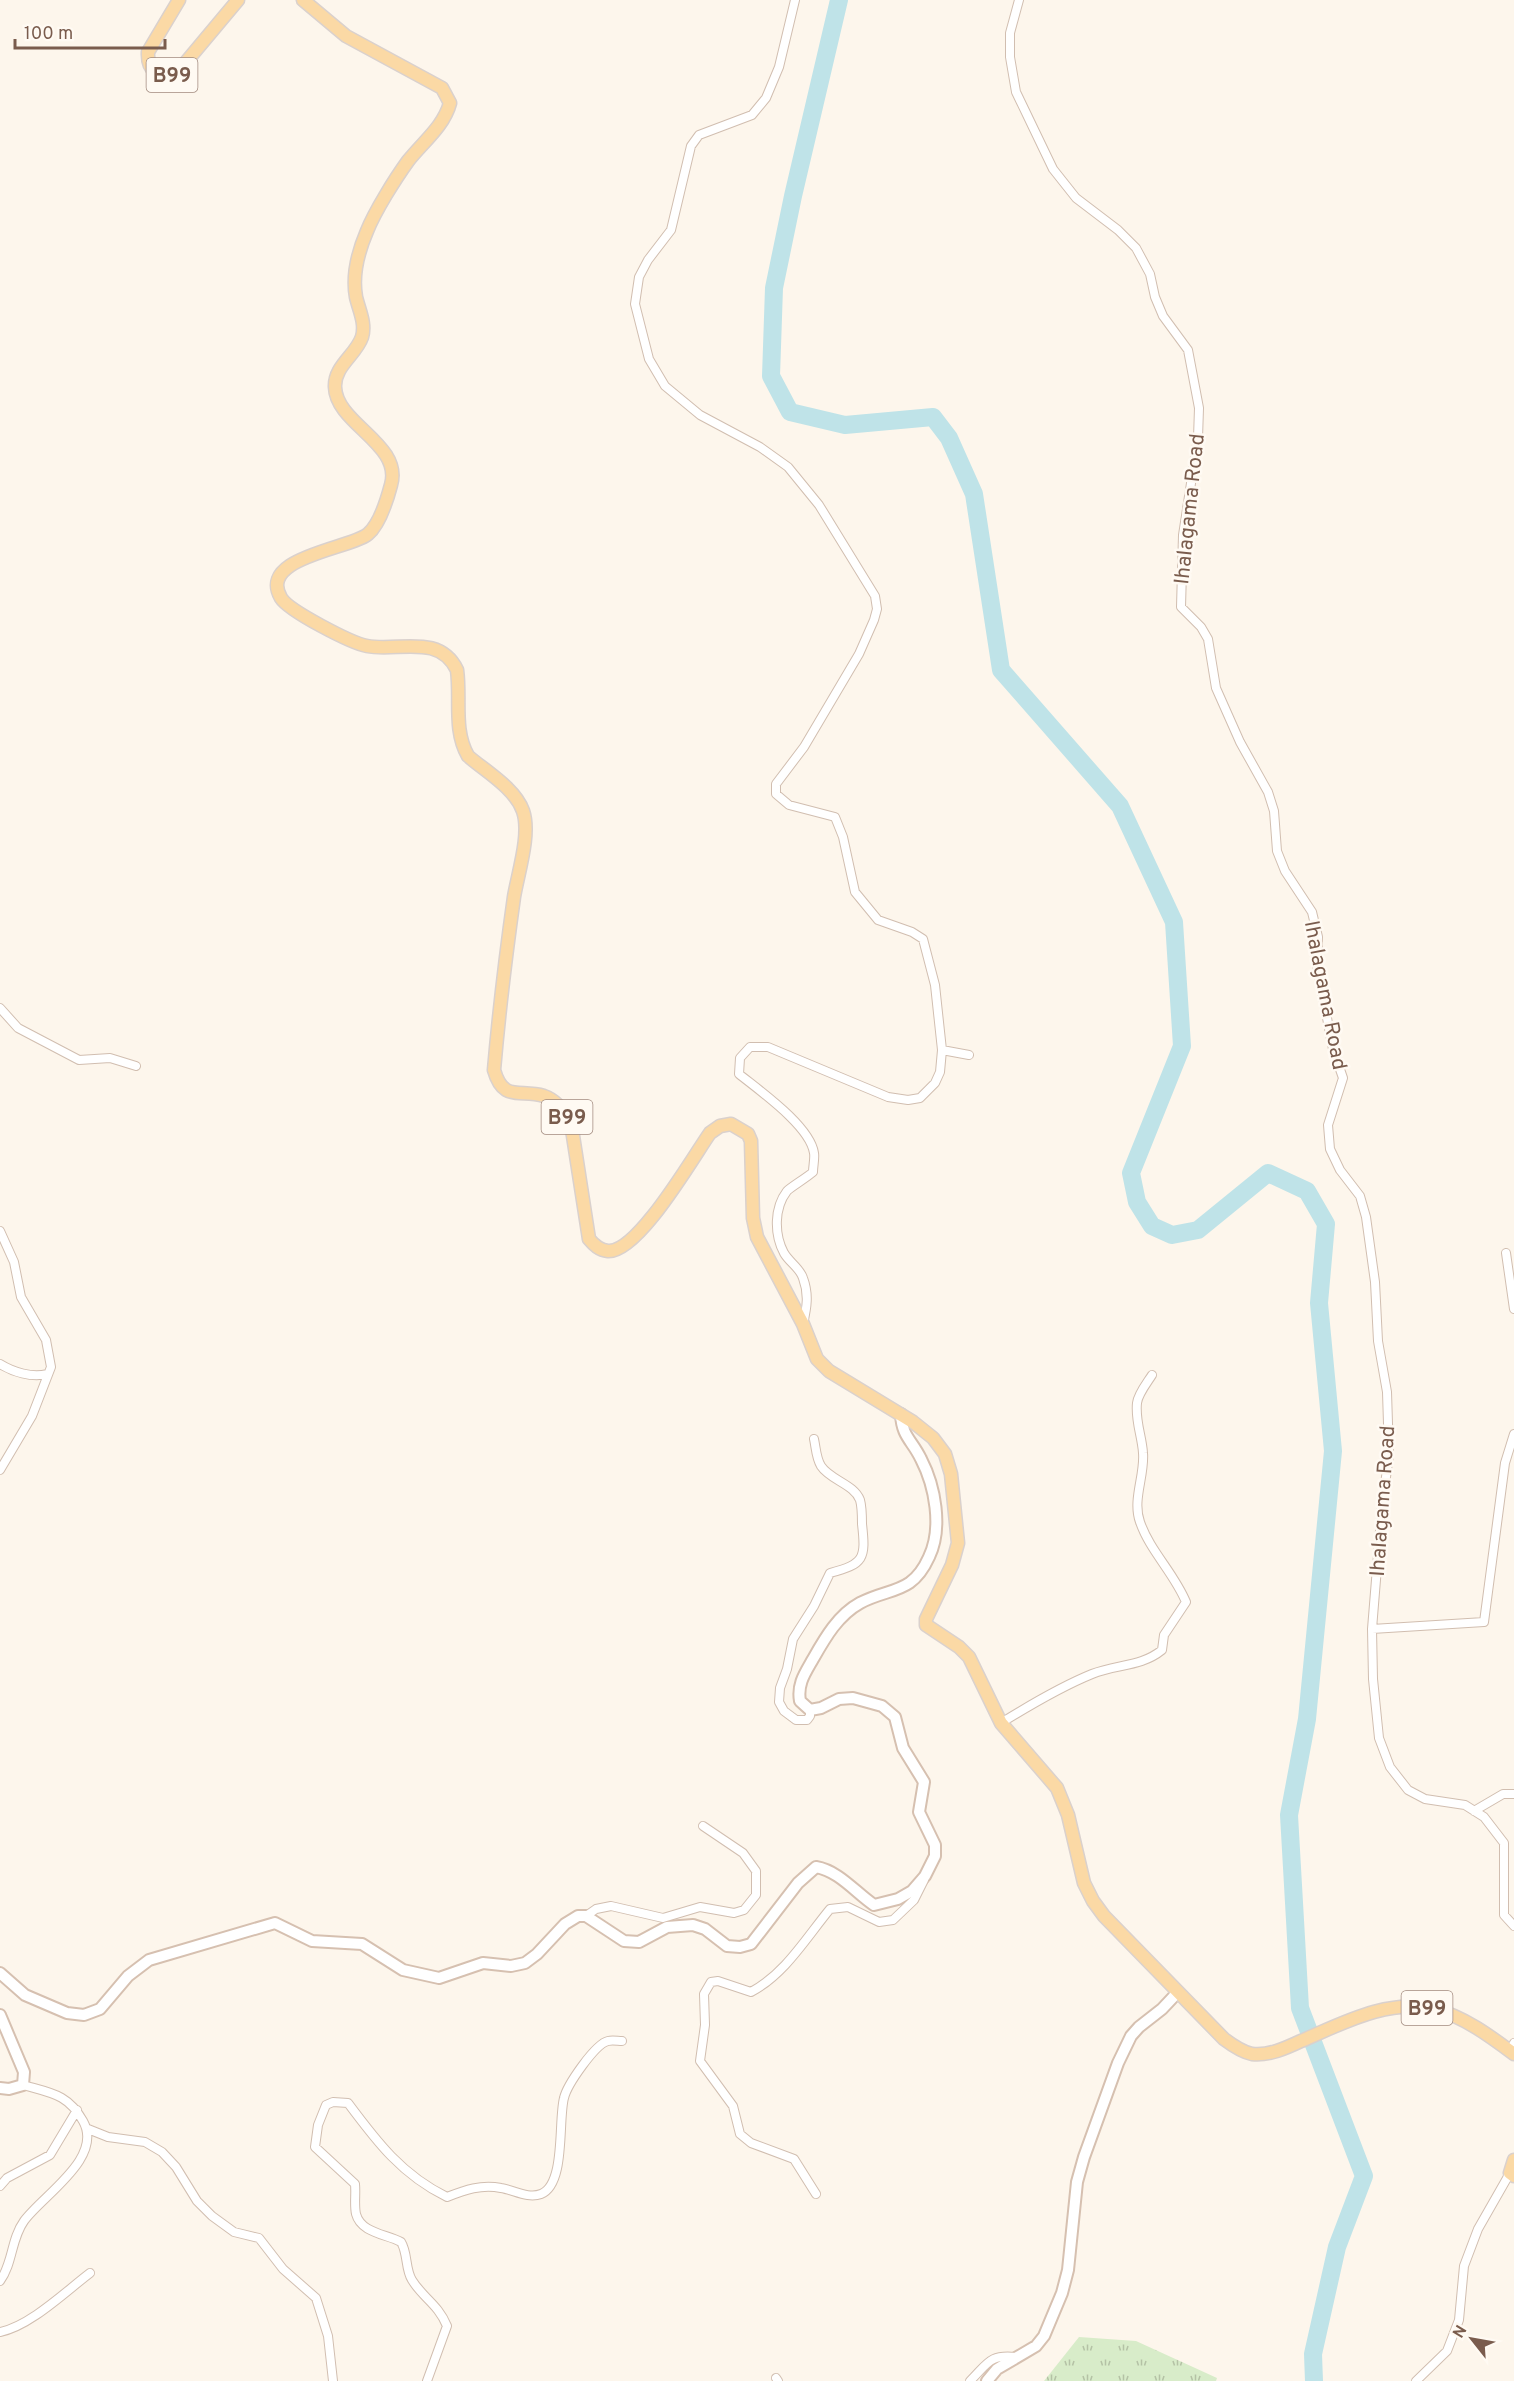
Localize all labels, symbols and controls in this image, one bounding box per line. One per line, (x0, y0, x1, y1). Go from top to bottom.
scale bar (15, 12, 165, 50)
text: 100 m (24, 23, 73, 46)
road number: B99 (146, 58, 198, 92)
street label: Ihalagama Road (1169, 432, 1212, 586)
street label: Ihalagama Road (1297, 918, 1352, 1072)
road number: B99 (542, 1100, 592, 1134)
street label: Ihalagama Road (1365, 1425, 1402, 1578)
road number: B99 (1402, 1991, 1452, 2025)
north arrow (1442, 2309, 1502, 2369)
text: N (1449, 2322, 1472, 2342)

